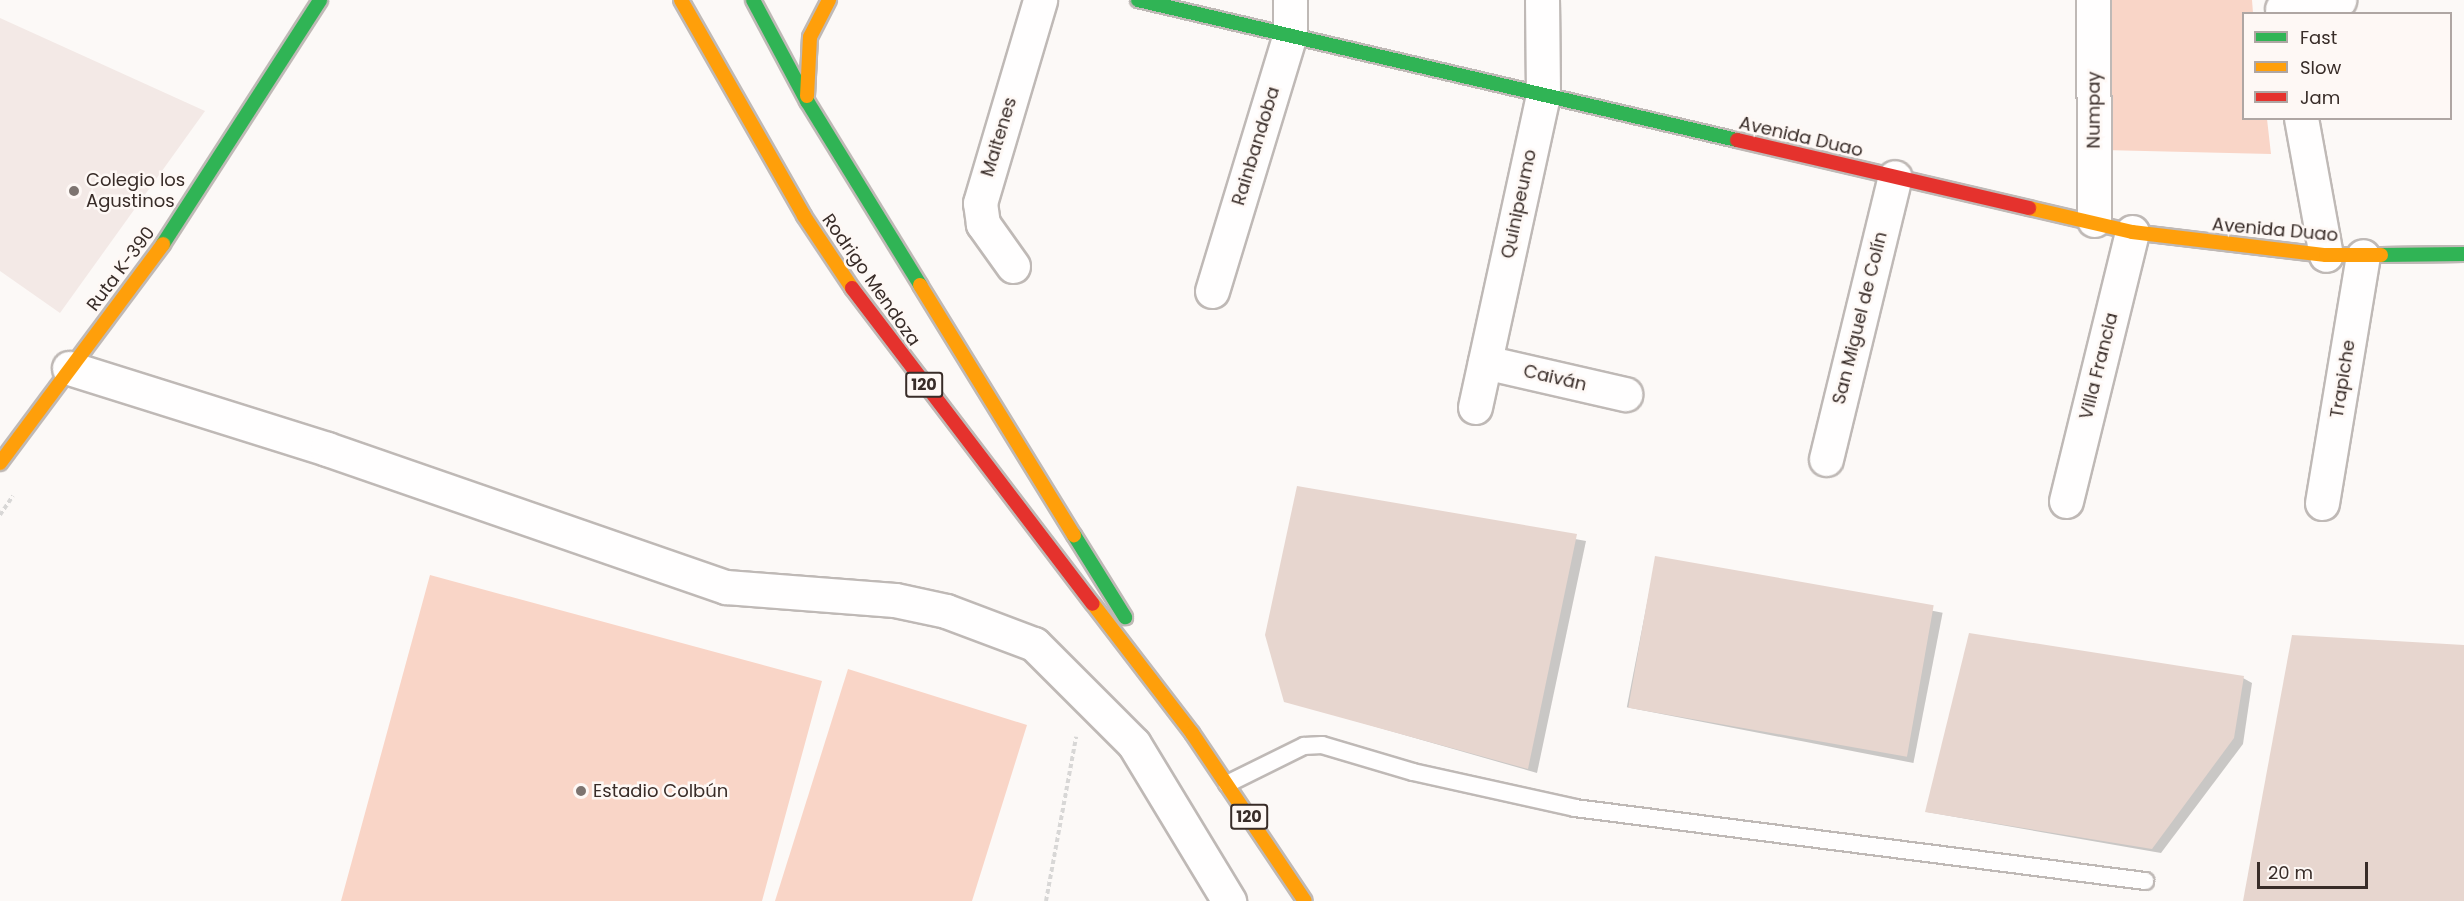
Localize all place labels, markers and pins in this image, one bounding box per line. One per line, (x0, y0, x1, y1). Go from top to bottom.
place label: Colegio los Agustinos (86, 170, 185, 213)
marker: Colegio los Agustinos (67, 184, 81, 198)
place label: Estadio Colbún (593, 780, 728, 802)
marker: Estadio Colbún (574, 784, 588, 798)

